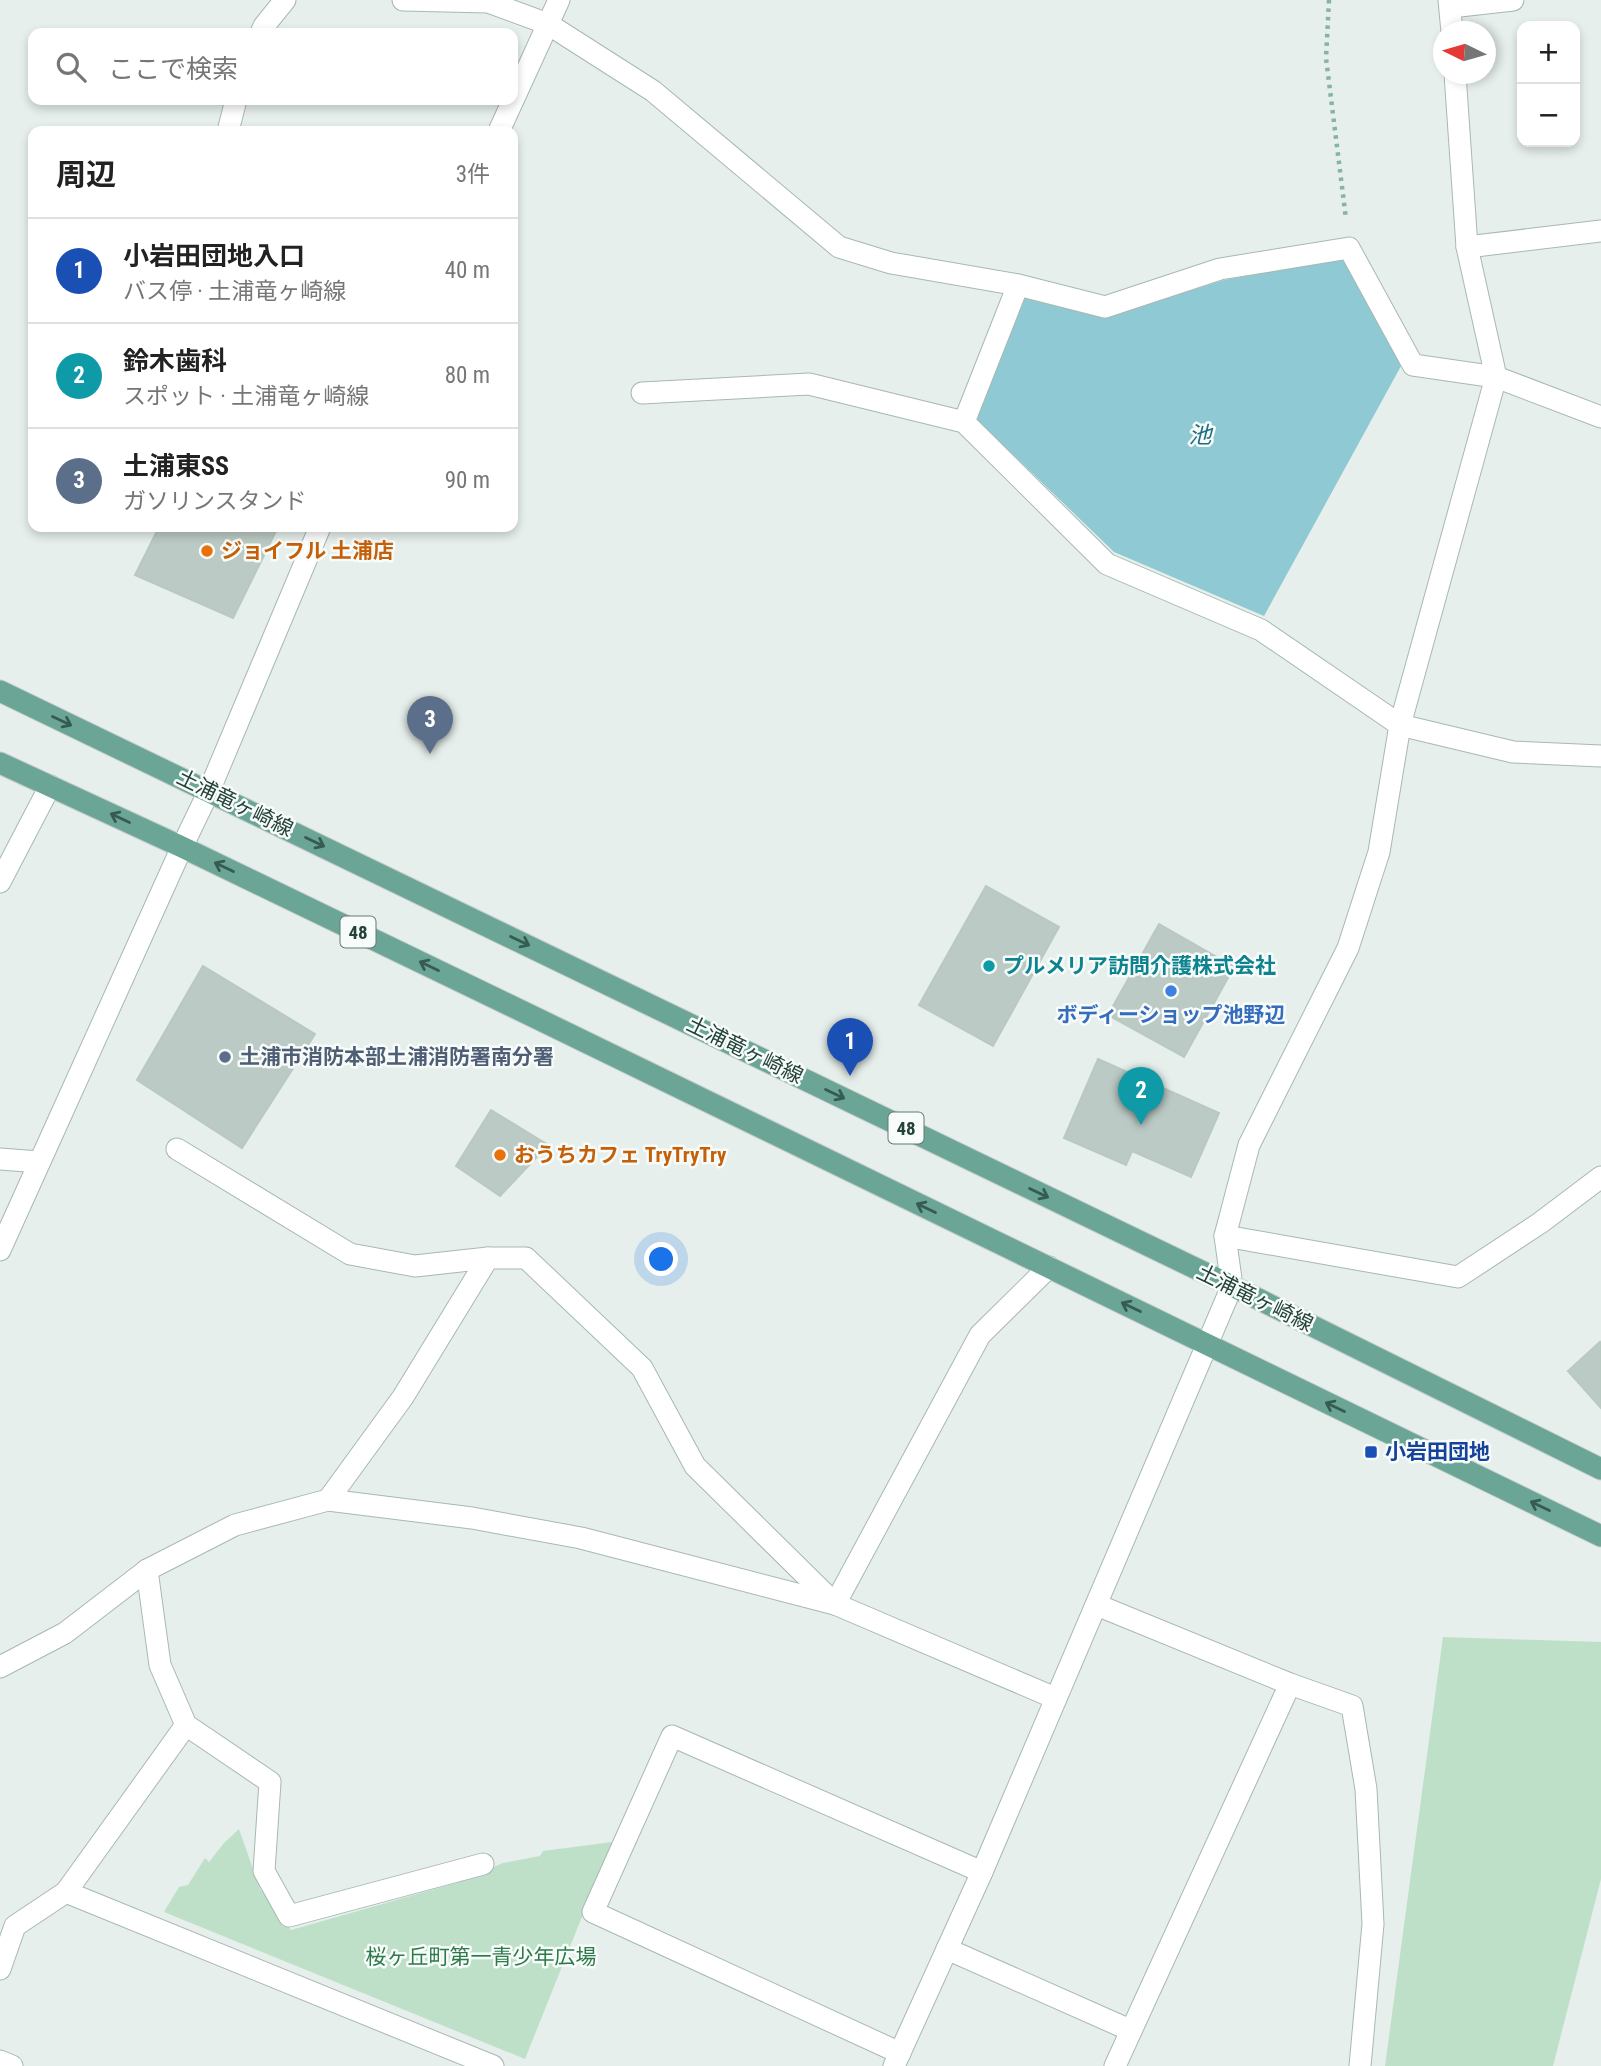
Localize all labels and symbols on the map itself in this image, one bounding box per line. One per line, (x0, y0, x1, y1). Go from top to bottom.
north arrow (1433, 21, 1496, 84)
water label: 池 (1189, 422, 1214, 449)
place label: ジョイフル 土浦店 (221, 539, 394, 563)
marker: ジョイフル 土浦店 (199, 543, 215, 559)
pin: 3 (407, 696, 453, 754)
one-way arrow (51, 714, 72, 728)
street label: 土浦竜ヶ崎線 (173, 765, 297, 841)
one-way arrow (110, 811, 131, 825)
one-way arrow (304, 835, 325, 849)
one-way arrow (214, 860, 235, 873)
road number: 48 (340, 916, 376, 948)
one-way arrow (509, 935, 530, 948)
place label: プルメリア訪問介護株式会社 (1003, 954, 1276, 978)
marker: プルメリア訪問介護株式会社 (981, 958, 997, 974)
one-way arrow (419, 959, 440, 972)
marker: ボディーショップ池野辺 (1163, 983, 1179, 999)
place label: ボディーショップ池野辺 (1056, 1003, 1286, 1027)
street label: 土浦竜ヶ崎線 (683, 1012, 807, 1088)
pin: 1 (827, 1018, 873, 1076)
place label: 土浦市消防本部土浦消防署南分署 (239, 1045, 554, 1069)
marker: 土浦市消防本部土浦消防署南分署 (217, 1049, 233, 1065)
pin: 2 (1118, 1067, 1164, 1125)
one-way arrow (824, 1087, 845, 1101)
road number: 48 (888, 1112, 923, 1144)
place label: おうちカフェ TryTryTry (514, 1143, 727, 1167)
marker: おうちカフェ TryTryTry (492, 1147, 508, 1163)
one-way arrow (1028, 1186, 1049, 1200)
one-way arrow (916, 1200, 937, 1214)
your location (644, 1242, 678, 1276)
street label: 土浦竜ヶ崎線 (1193, 1260, 1317, 1336)
one-way arrow (1121, 1300, 1142, 1313)
one-way arrow (1325, 1399, 1346, 1413)
place label: 小岩田団地 (1385, 1440, 1490, 1464)
marker: 小岩田団地 (1363, 1444, 1379, 1460)
one-way arrow (1530, 1499, 1551, 1513)
park label: 桜ヶ丘町第一青少年広場 (366, 1945, 597, 1969)

